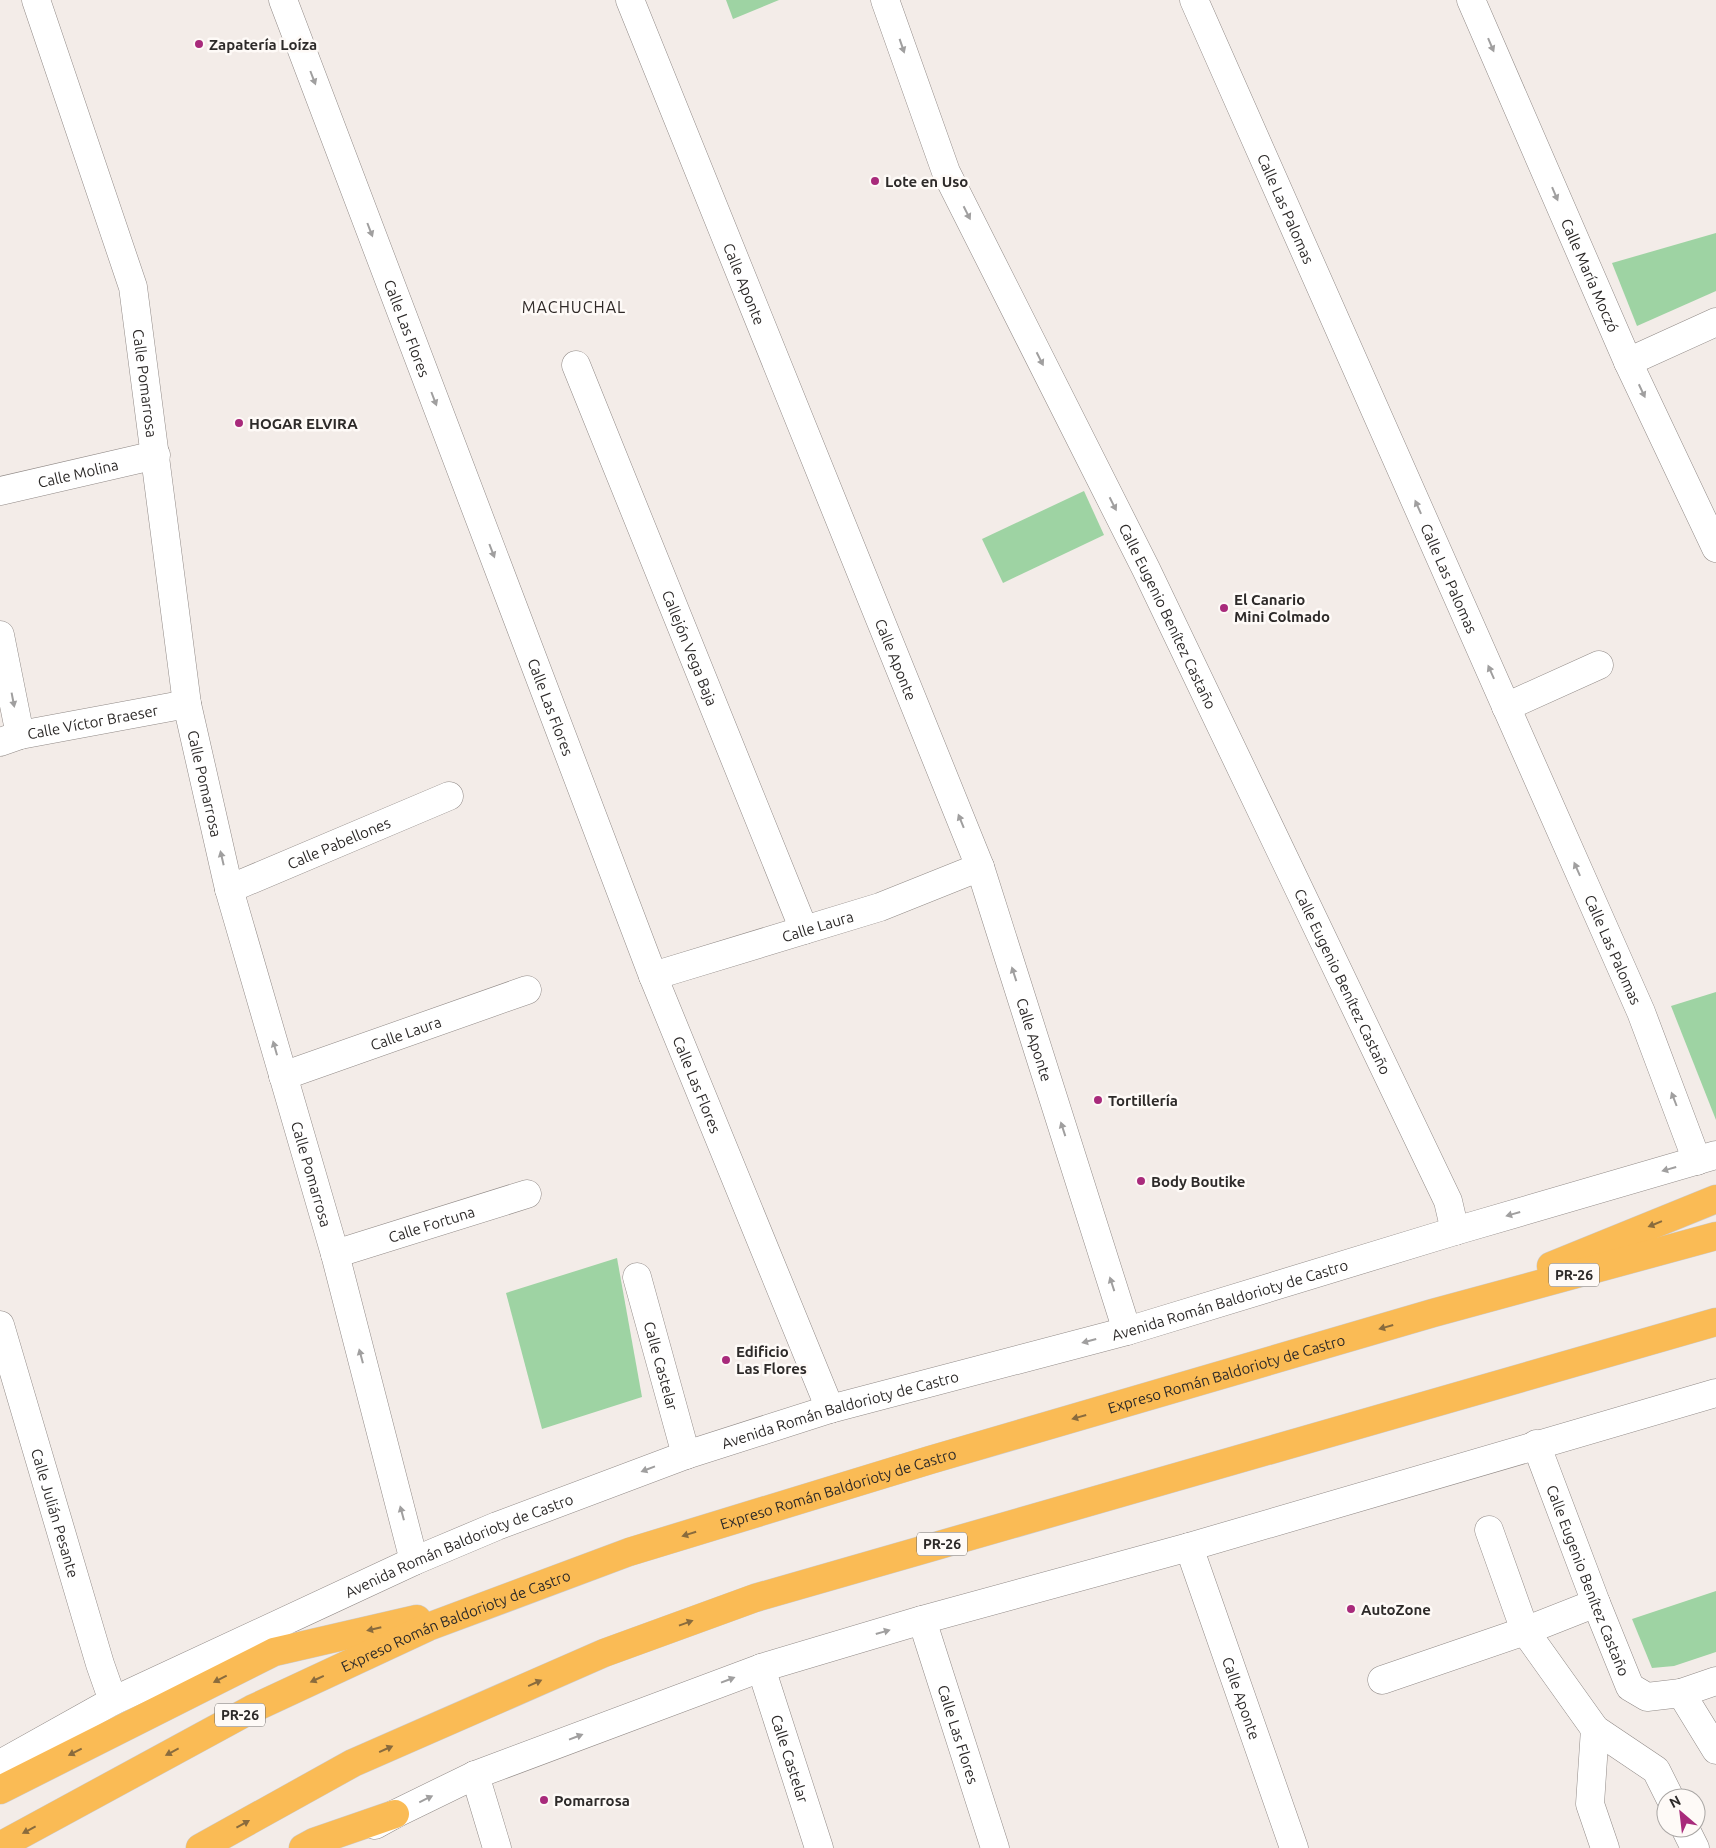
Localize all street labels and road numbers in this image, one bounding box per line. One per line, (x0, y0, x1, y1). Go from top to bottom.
street label: Calle Las Palomas (1254, 151, 1318, 266)
street label: Calle María Moczó (1558, 216, 1622, 335)
street label: Calle Aponte (720, 240, 769, 327)
street label: Calle Las Flores (381, 277, 434, 379)
street label: Calle Pomarrosa (130, 328, 161, 438)
street label: Calle Molina (36, 455, 120, 491)
street label: Calle Eugenio Benítez Castaño (1116, 521, 1220, 711)
street label: Calle Las Palomas (1418, 521, 1481, 636)
street label: Callejón Vega Baja (659, 588, 721, 708)
street label: Calle Aponte (872, 616, 920, 703)
street label: Calle Las Flores (525, 656, 577, 758)
street label: Calle Víctor Braeser (26, 701, 160, 742)
street label: Calle Pomarrosa (185, 728, 225, 839)
street label: Calle Pabellones (285, 813, 393, 872)
street label: Calle Eugenio Benítez Castaño (1291, 886, 1395, 1077)
street label: Calle Las Palomas (1582, 892, 1645, 1007)
street label: Calle Laura (780, 907, 855, 945)
street label: Calle Aponte (1013, 996, 1056, 1083)
street label: Calle Laura (368, 1012, 443, 1053)
street label: Calle Las Flores (670, 1034, 725, 1135)
street label: Calle Pomarrosa (288, 1119, 335, 1229)
street label: Calle Fortuna (386, 1202, 477, 1245)
street label: Avenida Román Baldorioty de Castro (1110, 1256, 1350, 1343)
road number: PR-26 (1549, 1264, 1599, 1286)
street label: Calle Castelar (641, 1319, 682, 1412)
street label: Expreso Román Baldorioty de Castro (1106, 1331, 1347, 1416)
street label: Avenida Román Baldorioty de Castro (719, 1367, 960, 1452)
street label: Expreso Román Baldorioty de Castro (718, 1444, 958, 1532)
street label: Calle Julián Pesante (28, 1446, 83, 1580)
street label: Calle Eugenio Benítez Castaño (1544, 1482, 1633, 1678)
street label: Avenida Román Baldorioty de Castro (342, 1490, 575, 1600)
road number: PR-26 (917, 1532, 967, 1556)
street label: Expreso Román Baldorioty de Castro (338, 1566, 573, 1675)
street label: Calle Aponte (1219, 1654, 1264, 1742)
street label: Calle Las Flores (935, 1683, 982, 1786)
road number: PR-26 (215, 1704, 265, 1726)
street label: Calle Castelar (768, 1712, 812, 1805)

